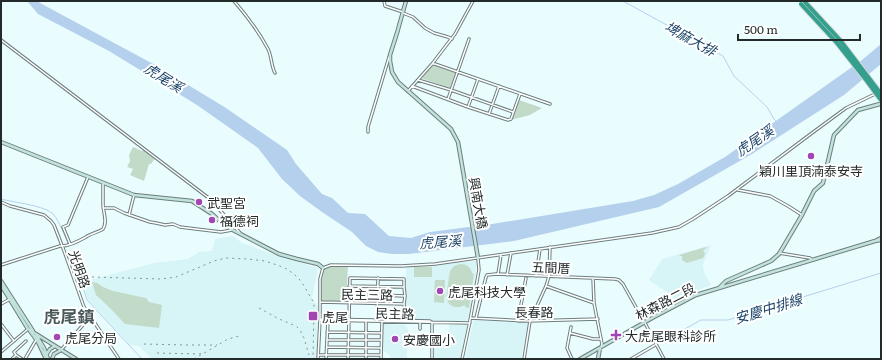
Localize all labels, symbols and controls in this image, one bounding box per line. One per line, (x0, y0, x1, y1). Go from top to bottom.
water label: 埤麻大排 (662, 16, 722, 61)
scale bar (738, 16, 860, 42)
text: 500 m (744, 20, 778, 38)
water label: 虎尾溪 (141, 57, 189, 98)
water label: 虎尾溪 (731, 119, 779, 160)
marker: 穎川里頂湳泰安寺 (806, 151, 816, 161)
place label: 穎川里頂湳泰安寺 (759, 161, 863, 180)
street label: 興南大橋 (465, 176, 493, 230)
place label: 武聖宮 (207, 193, 246, 212)
marker: 武聖宮 (194, 197, 204, 207)
place label: 福德祠 (220, 211, 259, 230)
marker: 福德祠 (207, 215, 217, 225)
water label: 虎尾溪 (418, 229, 464, 252)
street label: 光明路 (65, 247, 95, 291)
street label: 五間厝 (531, 257, 571, 277)
street label: 林森路二段 (632, 278, 698, 324)
place label: 虎尾科技大學 (448, 282, 526, 301)
street label: 民主三路 (341, 284, 393, 304)
marker: 虎尾科技大學 (435, 286, 445, 296)
water label: 安慶中排線 (732, 288, 806, 328)
street label: 長春路 (514, 302, 554, 321)
district label: 虎尾鎮 (44, 303, 95, 328)
street label: 民主路 (375, 303, 415, 323)
place label: 虎尾 (322, 307, 348, 326)
marker: 虎尾 (307, 310, 319, 322)
place label: 大虎尾眼科診所 (625, 326, 716, 345)
place label: 虎尾分局 (65, 328, 117, 347)
marker: 大虎尾眼科診所 (610, 329, 622, 341)
place label: 安慶國小 (403, 330, 455, 349)
marker: 虎尾分局 (52, 332, 62, 342)
marker: 安慶國小 (390, 334, 400, 344)

